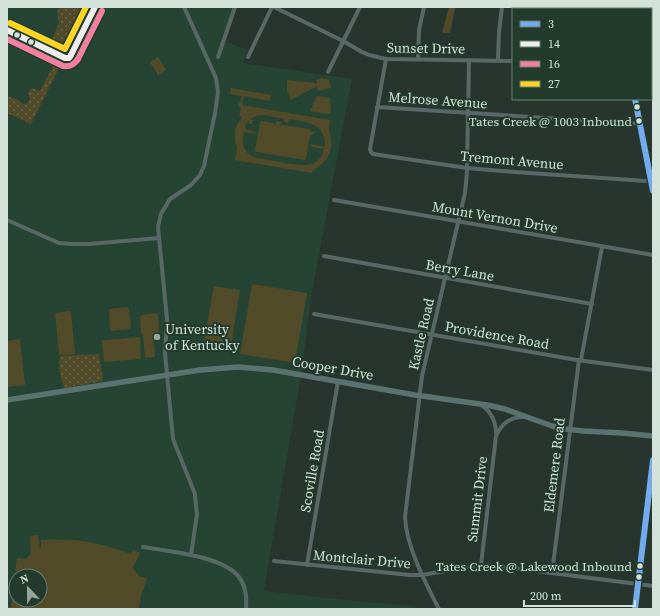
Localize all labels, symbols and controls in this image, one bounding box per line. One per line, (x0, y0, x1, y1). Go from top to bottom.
legend (512, 8, 652, 100)
text: 3 (548, 16, 554, 32)
unlabelled marker (12, 30, 22, 40)
text: 14 (548, 36, 560, 52)
unlabelled marker (26, 37, 36, 47)
street label: Sunset Drive (387, 37, 465, 59)
text: 16 (548, 56, 560, 72)
text: 27 (548, 76, 560, 92)
street label: Melrose Avenue (388, 87, 488, 113)
unlabelled marker (632, 102, 642, 112)
place label: Tates Creek @ 1003 Inbound (469, 113, 633, 130)
marker: Tates Creek @ 1003 Inbound (634, 116, 644, 126)
street label: Tremont Avenue (460, 146, 564, 174)
street label: Mount Vernon Drive (431, 196, 559, 238)
street label: Berry Lane (424, 254, 496, 286)
street label: Kastle Road (403, 296, 439, 372)
street label: Providence Road (443, 316, 551, 354)
place label: University of Kentucky (165, 319, 240, 355)
marker: University of Kentucky (152, 332, 162, 342)
street label: Cooper Drive (291, 351, 375, 385)
street label: Eldemere Road (538, 416, 570, 514)
street label: Scoville Road (295, 428, 329, 514)
street label: Summit Drive (462, 455, 492, 543)
street label: Montclair Drive (312, 545, 412, 573)
place label: Tates Creek @ Lakewood Inbound (436, 558, 633, 575)
marker: Tates Creek @ Lakewood Inbound (635, 561, 645, 571)
north arrow (8, 568, 48, 608)
text: N (18, 571, 31, 588)
unlabelled marker (634, 572, 644, 582)
scale bar (524, 582, 635, 608)
text: 200 m (530, 588, 562, 604)

